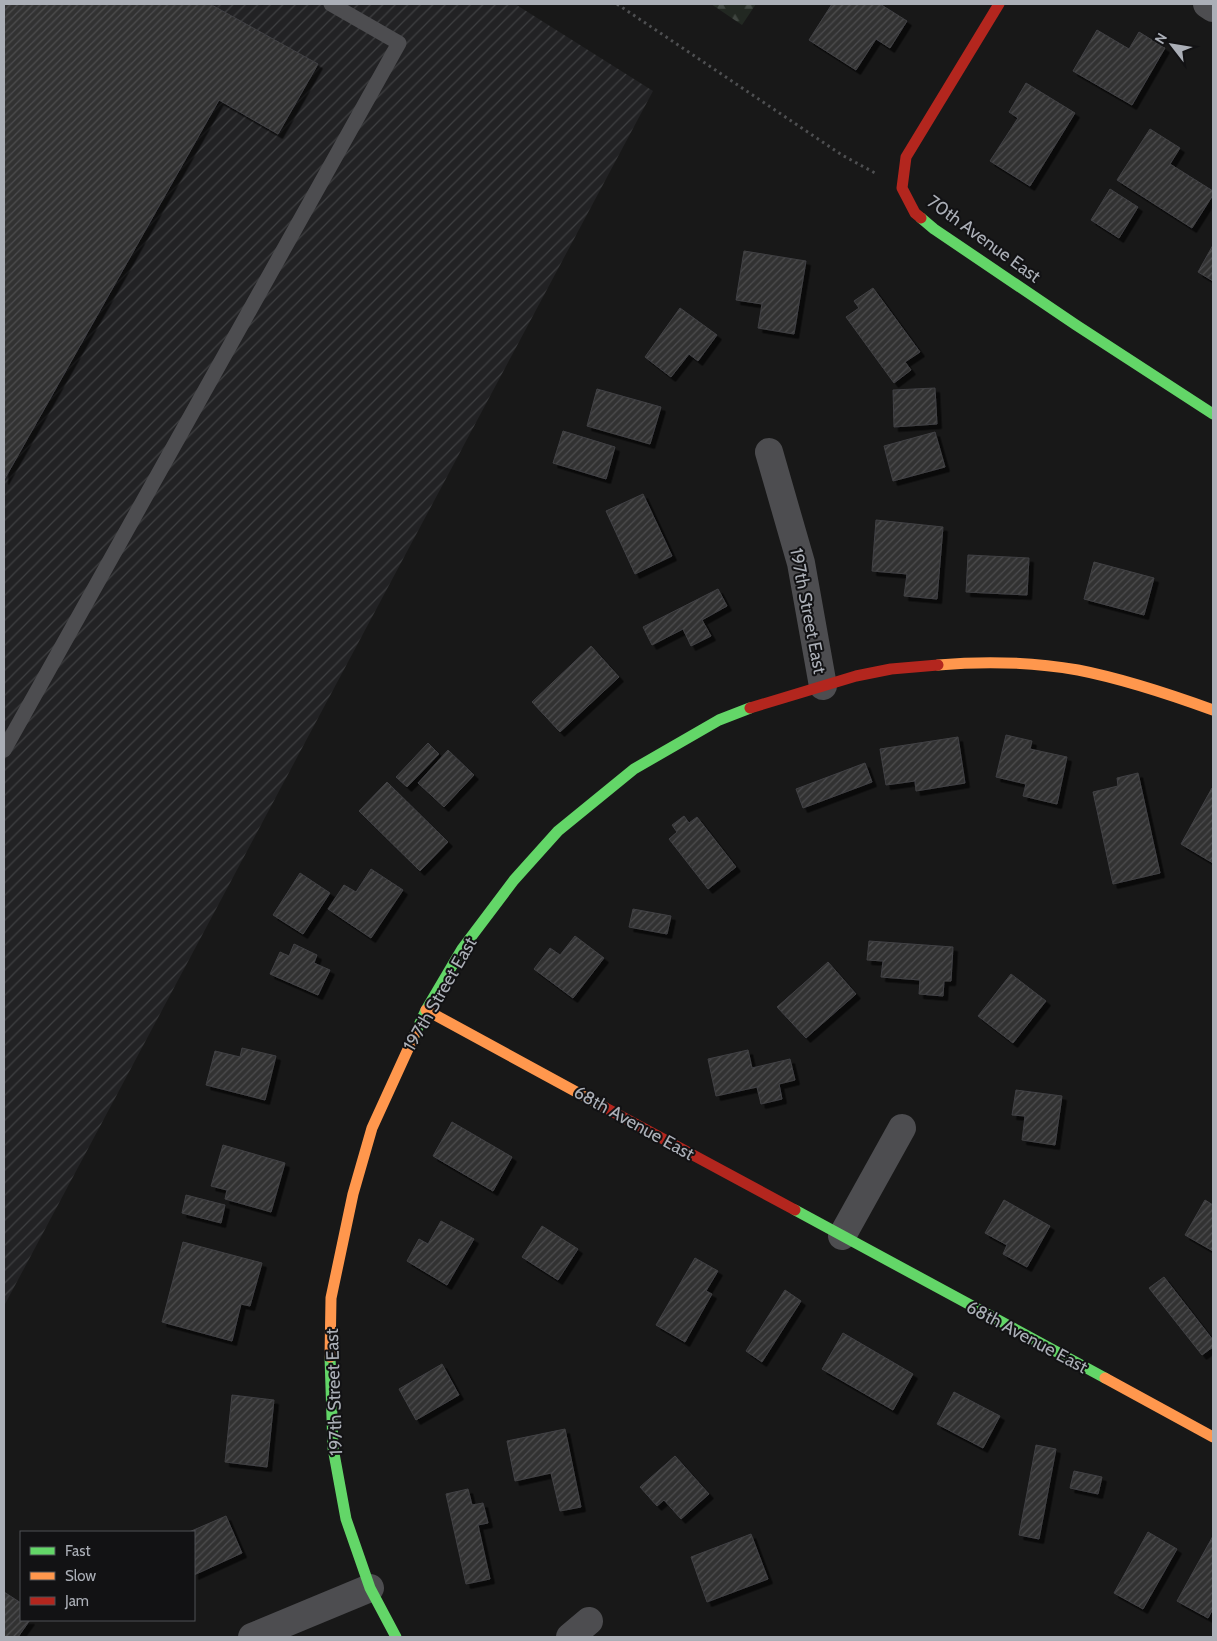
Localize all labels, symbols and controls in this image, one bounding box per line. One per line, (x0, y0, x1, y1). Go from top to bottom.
north arrow (1147, 20, 1197, 70)
text: N (1151, 29, 1171, 47)
street label: 70th Avenue East (923, 191, 1045, 287)
street label: 197th Street East (785, 546, 831, 676)
street label: 197th Street East (399, 933, 481, 1055)
street label: 68th Avenue East (570, 1081, 698, 1165)
street label: 68th Avenue East (963, 1296, 1091, 1378)
street label: 197th Street East (321, 1328, 347, 1456)
legend (20, 1531, 195, 1621)
text: Fast (65, 1542, 90, 1560)
text: Slow (65, 1567, 96, 1585)
text: Jam (64, 1592, 89, 1610)

